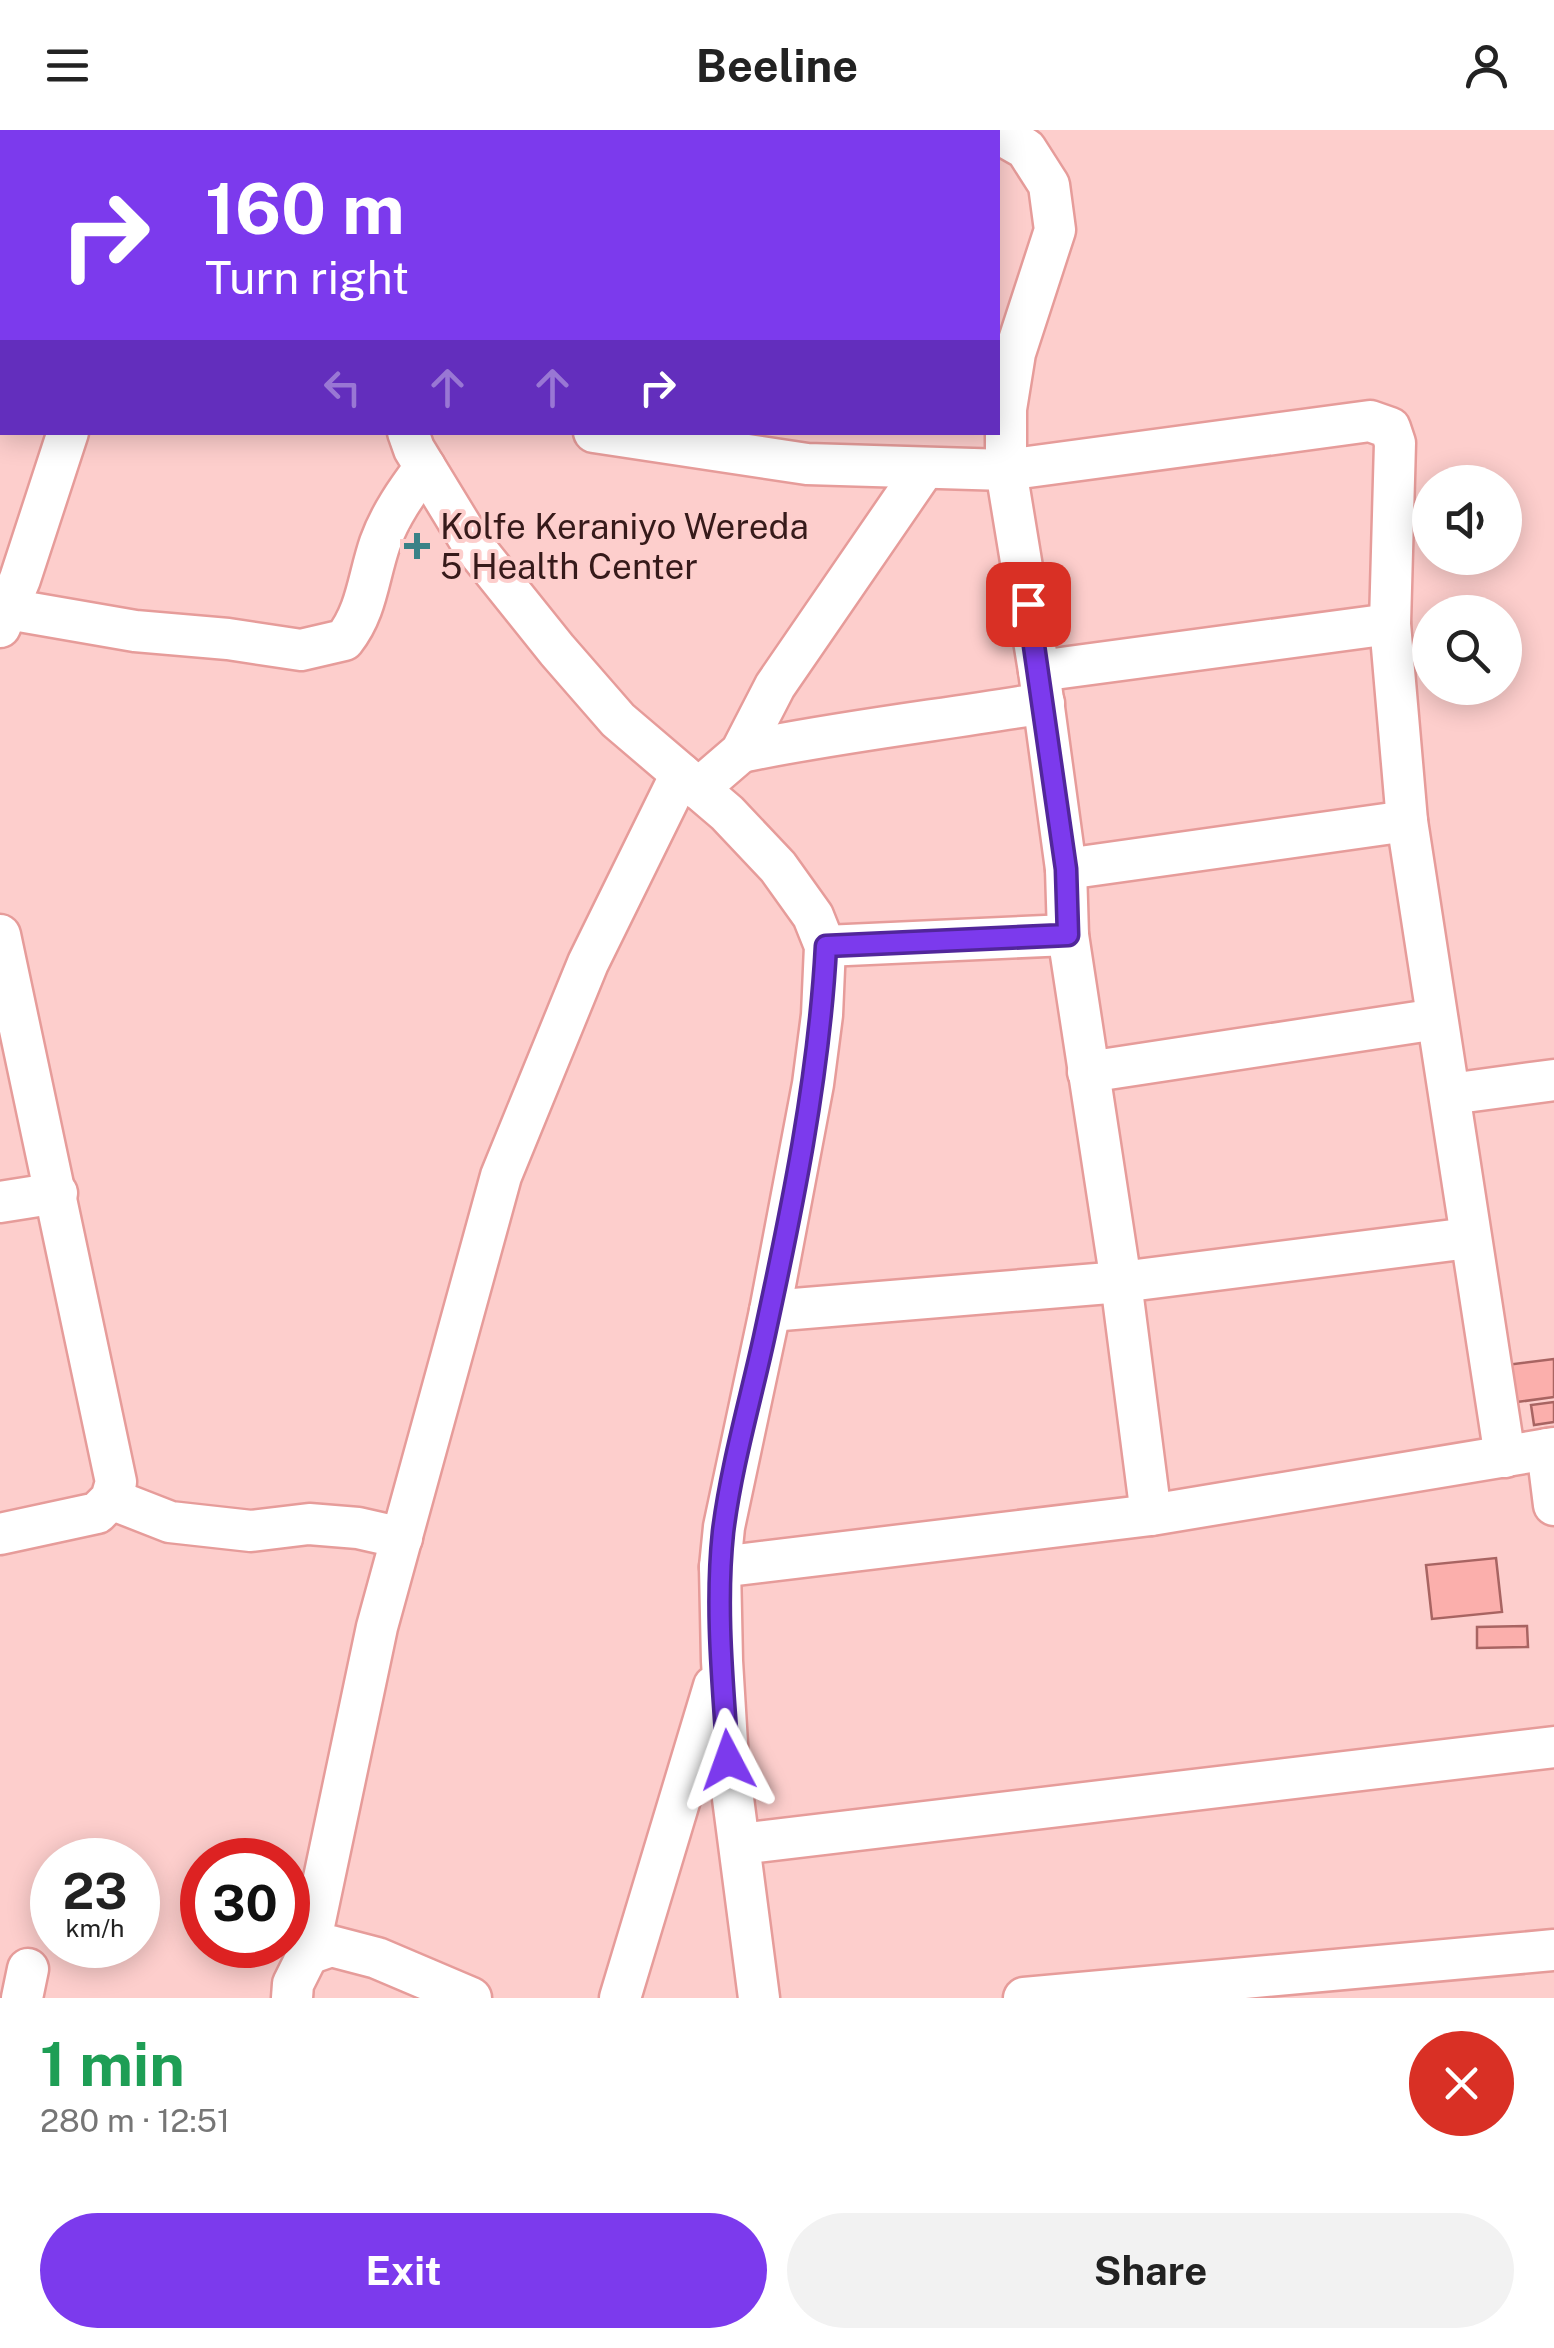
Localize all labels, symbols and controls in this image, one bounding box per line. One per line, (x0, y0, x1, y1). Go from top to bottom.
icon: menu (40, 38, 95, 93)
icon: person (1459, 38, 1514, 93)
text: Beeline (696, 39, 858, 92)
text: 160 m (205, 167, 405, 250)
icon: right (40, 170, 170, 300)
text: Turn right (205, 251, 409, 304)
icon: left (315, 360, 370, 415)
icon: ahead (420, 360, 475, 415)
icon: ahead (525, 360, 580, 415)
icon: right (630, 360, 685, 415)
map controls (1412, 465, 1522, 705)
button: sound (1412, 465, 1522, 575)
place label: Kolfe Keraniyo Wereda 5 Health Center (440, 506, 809, 587)
marker: Kolfe Keraniyo Wereda 5 Health Center (404, 533, 430, 559)
pin (986, 562, 1071, 647)
icon: arrive (1001, 577, 1056, 632)
button: search (1412, 595, 1522, 705)
position arrow (676, 1708, 780, 1812)
speed limit sign: 30 (180, 1838, 310, 1968)
text: 23 (62, 1861, 128, 1920)
text: km/h (66, 1913, 124, 1943)
text: 1 min (40, 2029, 185, 2100)
button: close (1409, 2031, 1514, 2136)
text: 280 m · 12:51 (40, 2102, 230, 2139)
button: Exit (40, 2213, 767, 2328)
button: Share (787, 2213, 1514, 2328)

